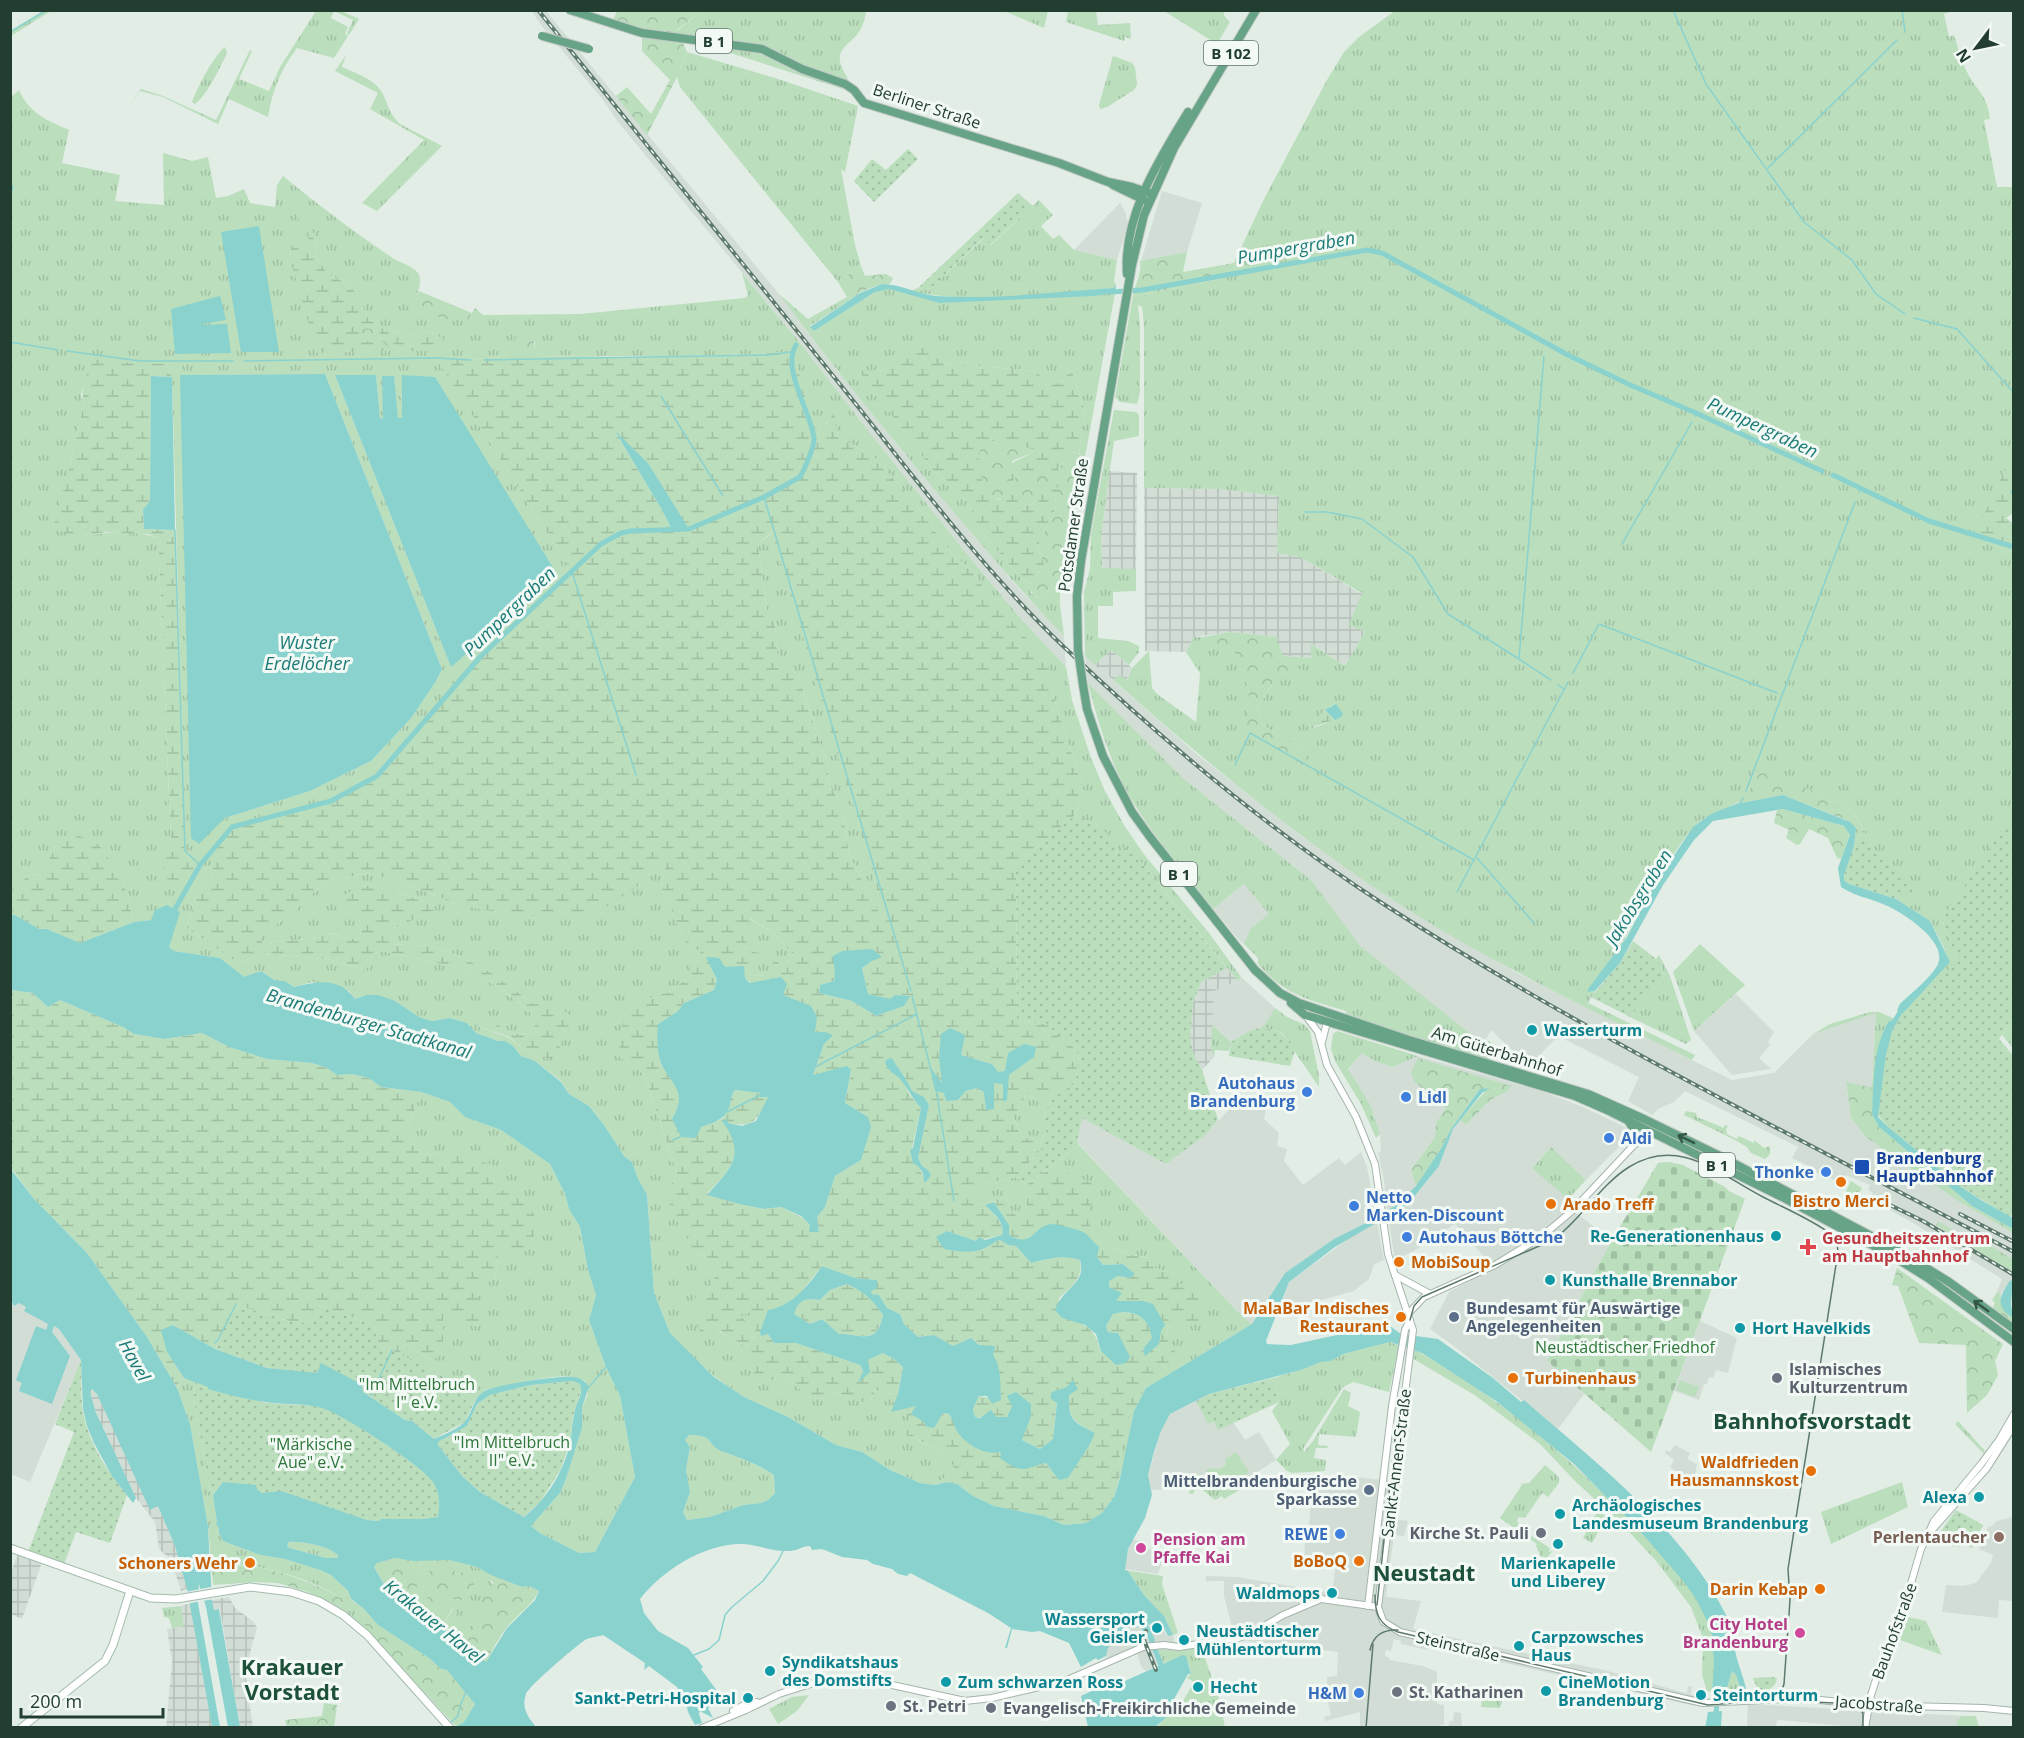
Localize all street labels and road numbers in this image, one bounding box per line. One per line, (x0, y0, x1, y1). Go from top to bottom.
road number: B 1 (696, 29, 732, 53)
road number: B 102 (1204, 41, 1258, 65)
street label: Berliner Straße (870, 78, 984, 134)
street label: Potsdamer Straße (1053, 457, 1093, 593)
road number: B 1 (1161, 862, 1197, 886)
street label: Am Güterbahnhof (1429, 1021, 1566, 1082)
road number: B 1 (1699, 1153, 1735, 1177)
street label: Sankt-Annen-Straße (1376, 1388, 1416, 1538)
street label: Bauhofstraße (1866, 1580, 1922, 1682)
street label: Steinstraße (1414, 1626, 1502, 1666)
street label: Jacobstraße (1832, 1690, 1924, 1718)

